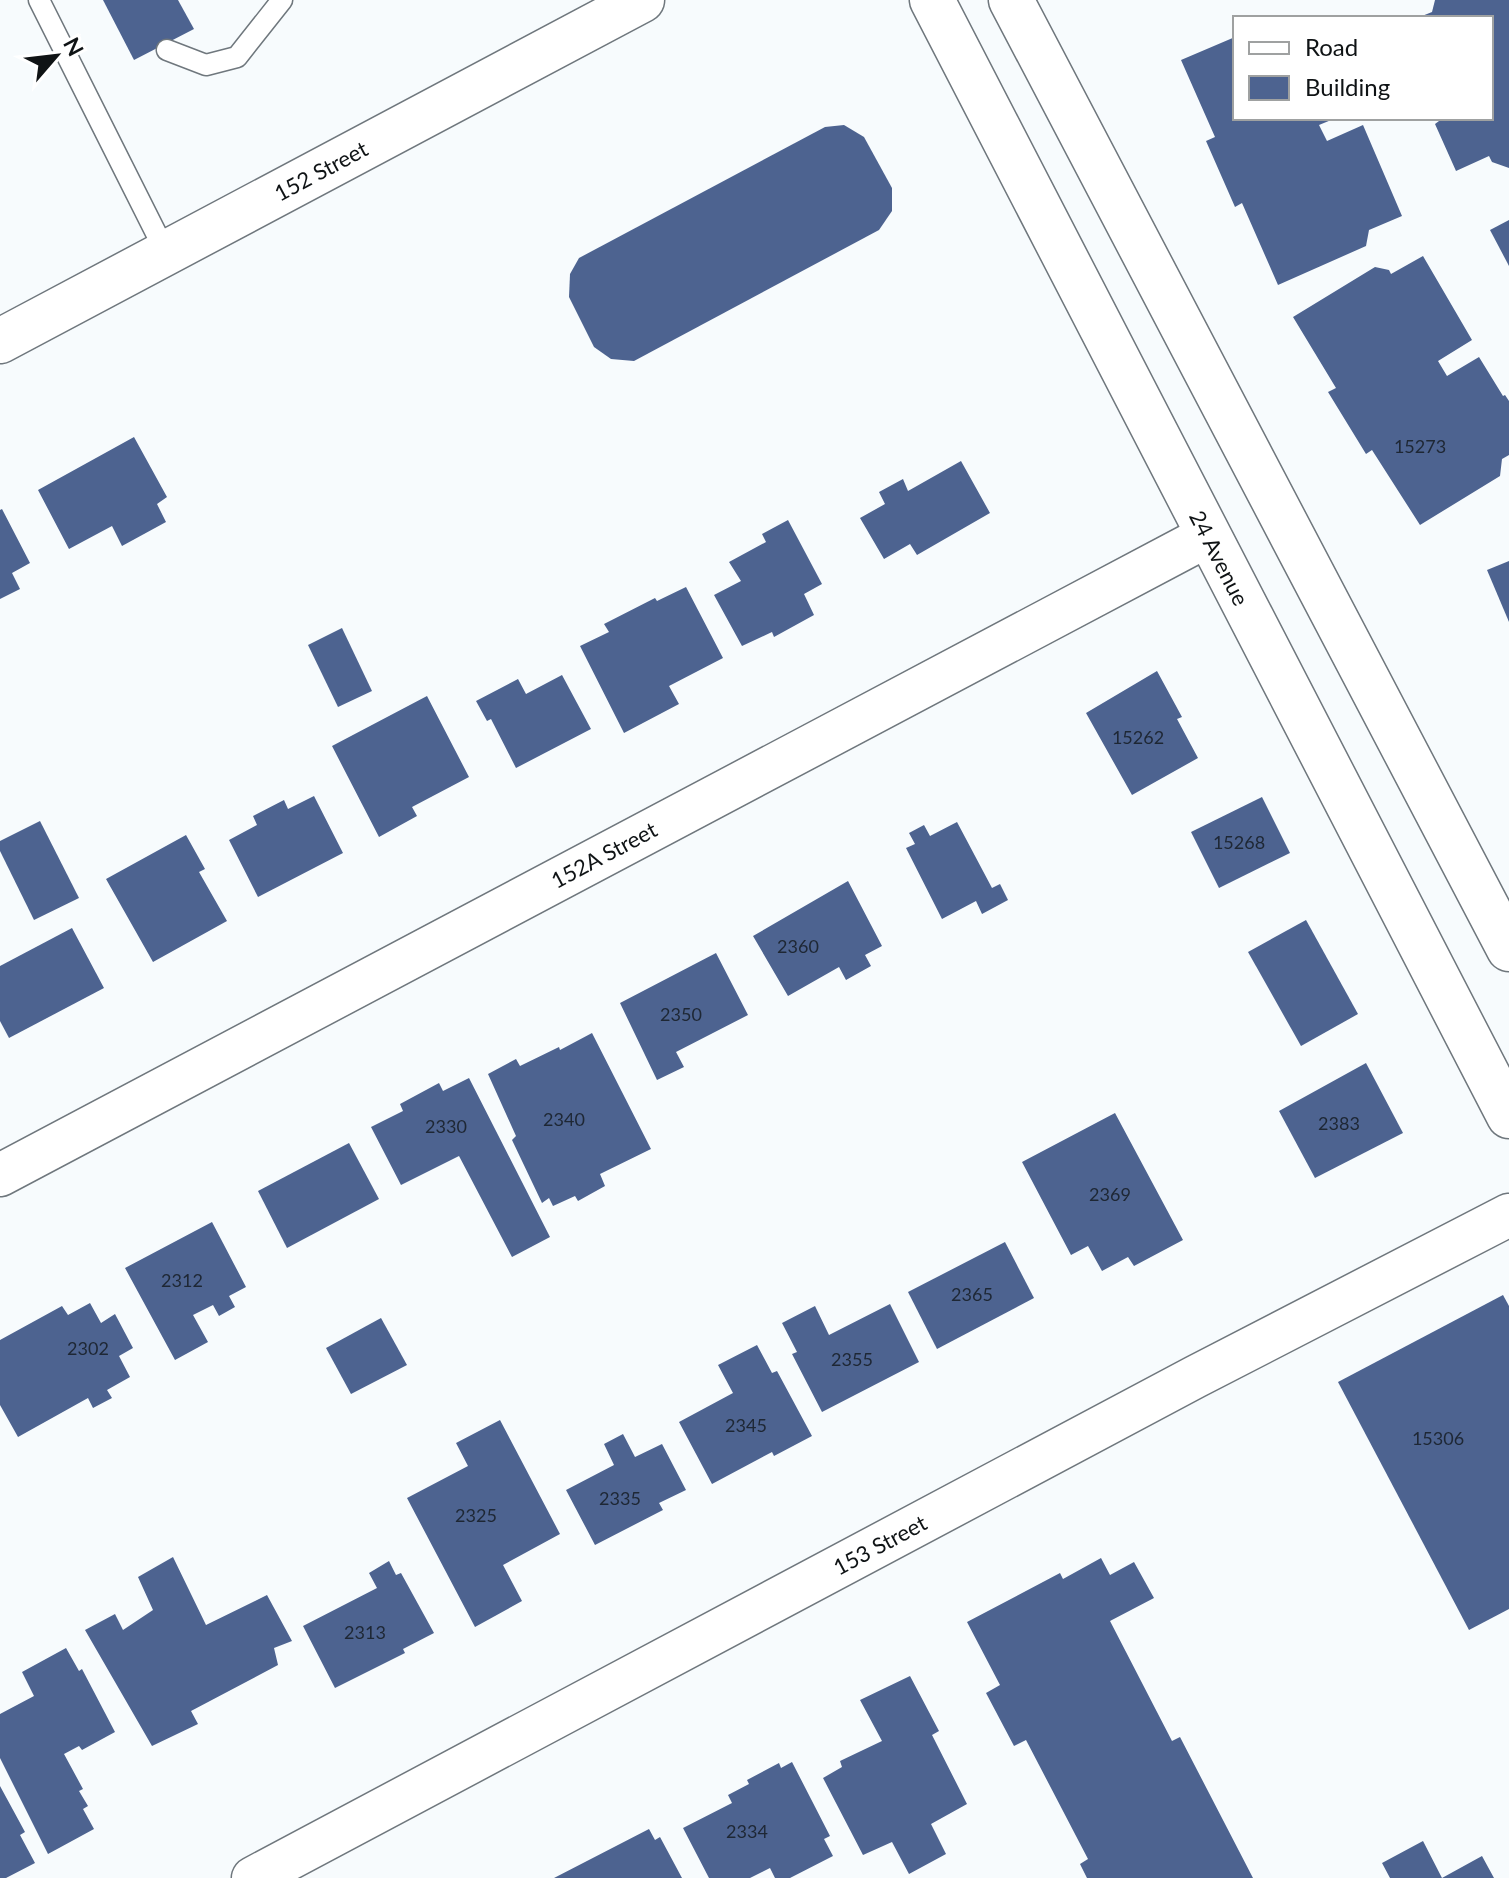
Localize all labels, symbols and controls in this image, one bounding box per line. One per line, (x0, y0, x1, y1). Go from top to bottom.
north arrow (16, 16, 96, 96)
legend (1233, 16, 1493, 120)
text: Road (1305, 32, 1358, 61)
text: N (58, 33, 90, 60)
text: Building (1305, 72, 1390, 101)
street label: 152 Street (269, 135, 372, 206)
house number: 15273 (1394, 435, 1446, 457)
street label: 24 Avenue (1184, 506, 1255, 610)
house number: 15262 (1112, 726, 1164, 748)
street label: 152A Street (546, 815, 661, 894)
house number: 15268 (1213, 831, 1265, 853)
house number: 2360 (777, 935, 819, 957)
house number: 2350 (660, 1003, 702, 1025)
house number: 2340 (543, 1108, 585, 1130)
house number: 2383 (1318, 1112, 1360, 1134)
house number: 2330 (425, 1115, 467, 1137)
house number: 2369 (1089, 1183, 1131, 1205)
house number: 2312 (161, 1269, 203, 1291)
house number: 2365 (951, 1283, 993, 1305)
house number: 2302 (67, 1337, 109, 1359)
house number: 2355 (831, 1348, 873, 1370)
house number: 2345 (725, 1414, 767, 1436)
house number: 15306 (1412, 1427, 1464, 1449)
house number: 2335 (599, 1487, 641, 1509)
house number: 2325 (455, 1504, 497, 1526)
street label: 153 Street (828, 1509, 931, 1580)
house number: 2313 (344, 1621, 386, 1643)
house number: 2334 (726, 1820, 768, 1842)

